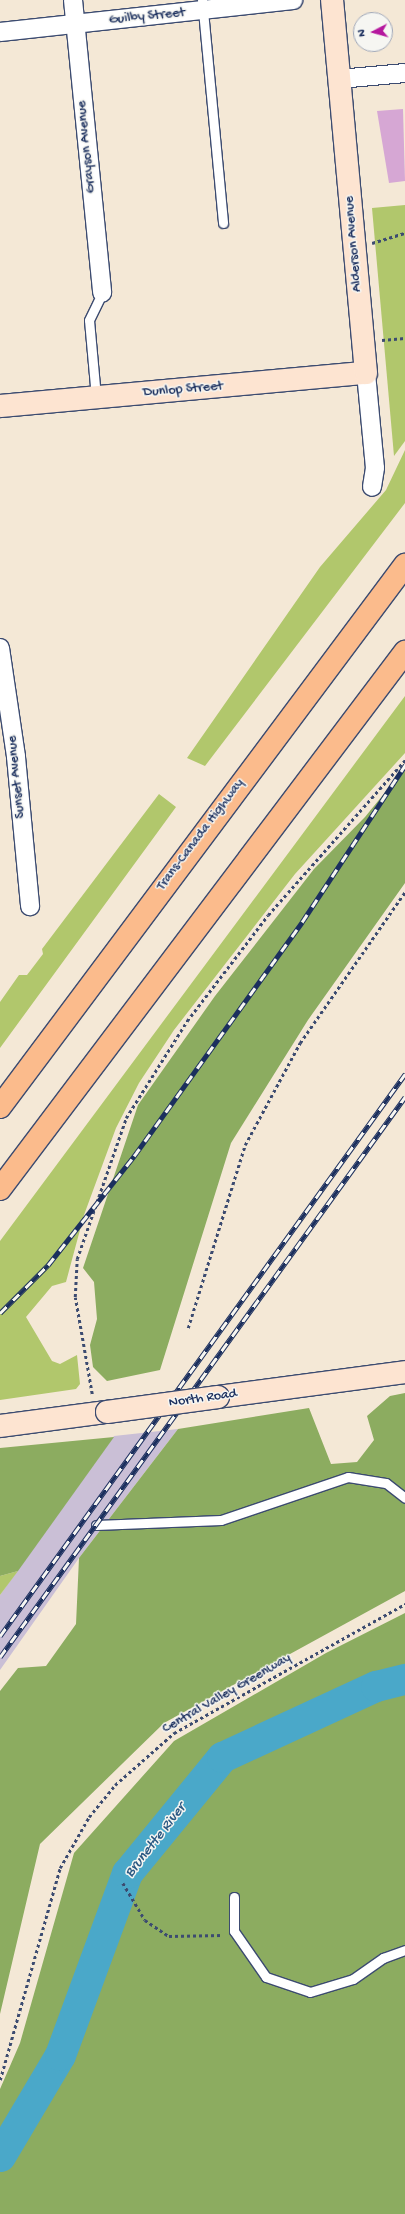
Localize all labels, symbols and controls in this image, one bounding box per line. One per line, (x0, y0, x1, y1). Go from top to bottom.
street label: Guilby Street (108, 5, 186, 29)
north arrow (353, 12, 393, 52)
text: N (356, 29, 368, 37)
street label: Grayson Avenue (74, 100, 100, 194)
street label: Alderson Avenue (341, 195, 367, 293)
street label: Dunlop Street (142, 378, 224, 402)
street label: Sunset Avenue (4, 735, 30, 819)
street label: Trans-Canada Highway (154, 776, 248, 894)
street label: North Road (168, 1386, 238, 1412)
street label: Central Valley Greenway (160, 1650, 294, 1738)
water label: Brunette River (121, 1800, 191, 1882)

